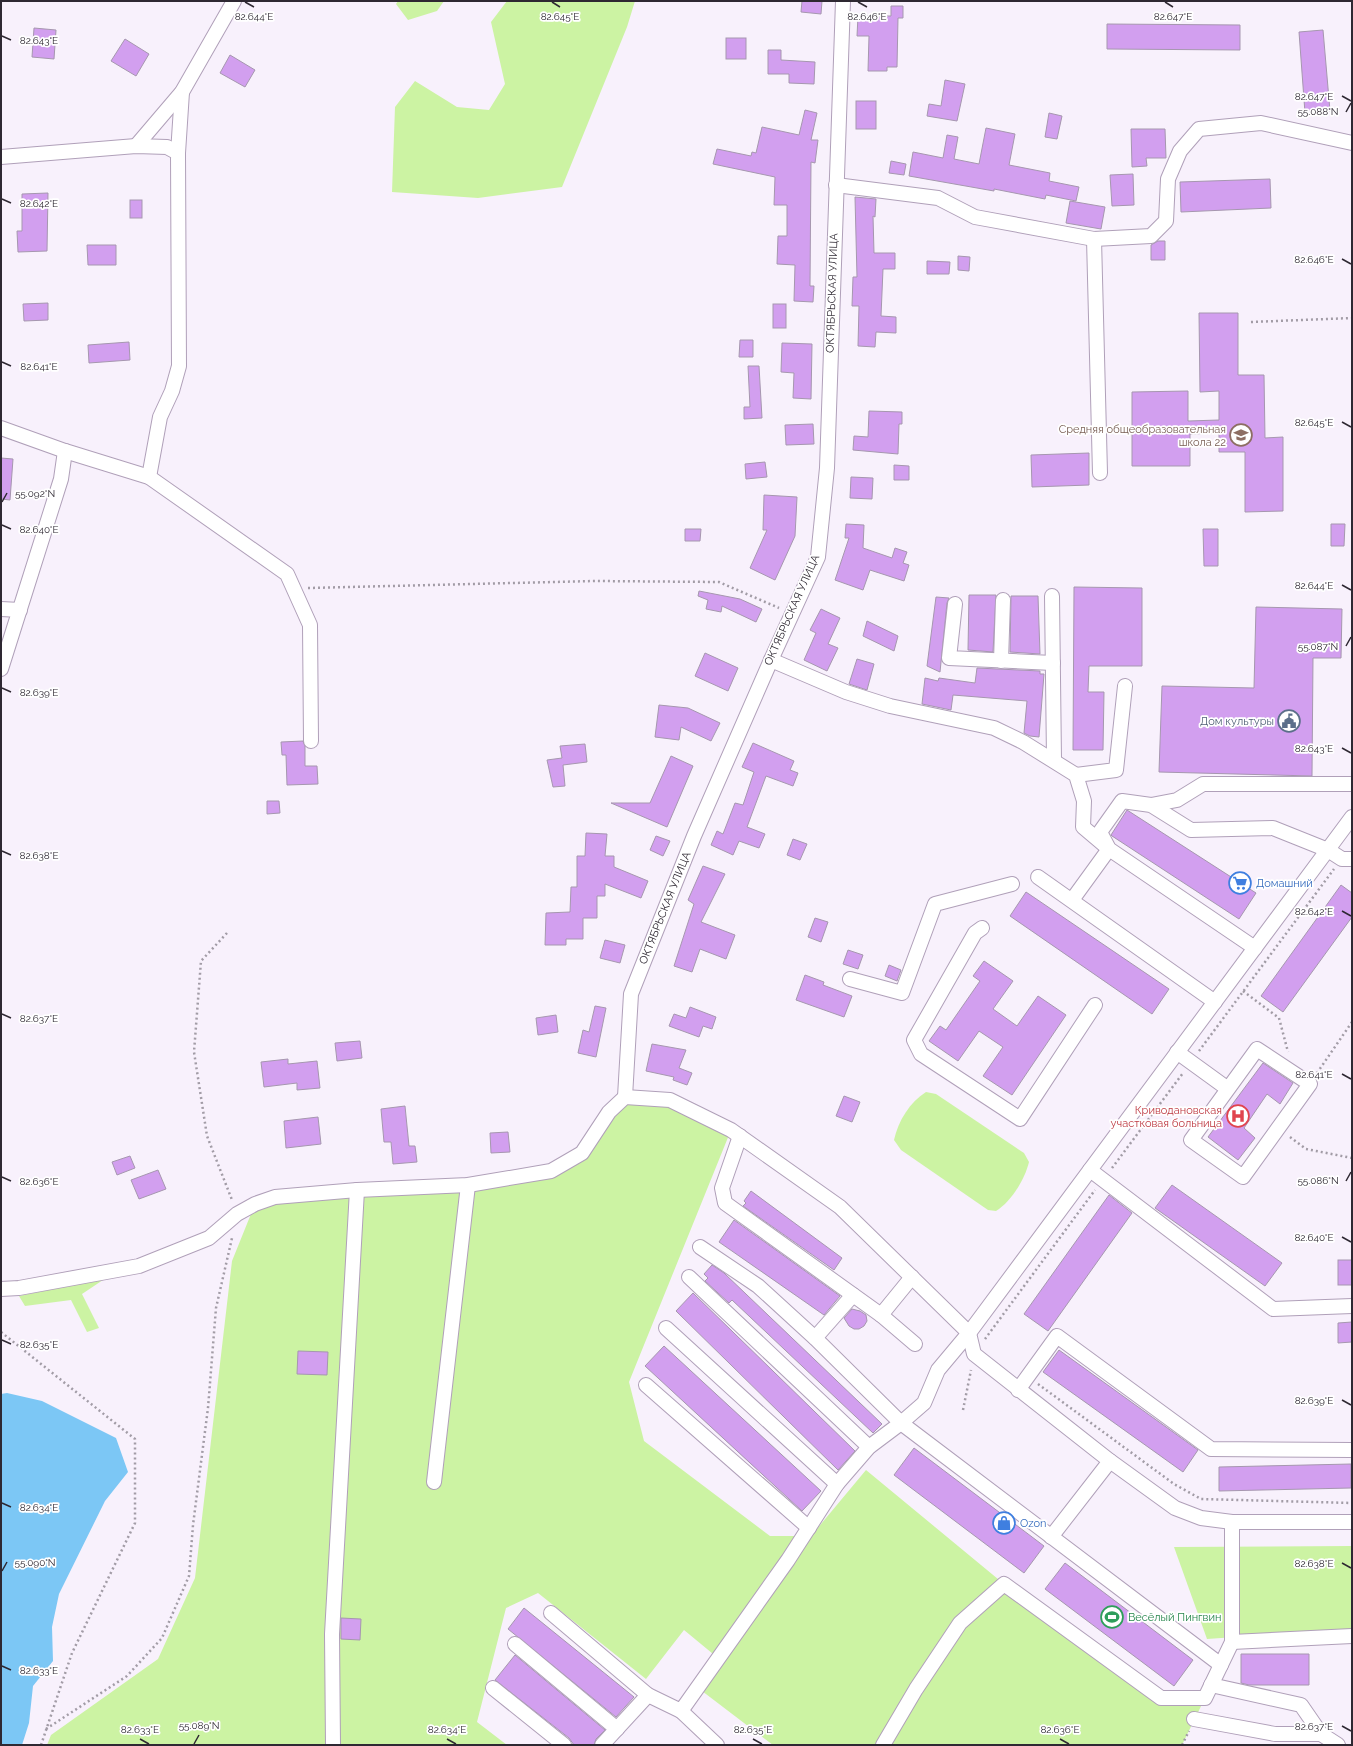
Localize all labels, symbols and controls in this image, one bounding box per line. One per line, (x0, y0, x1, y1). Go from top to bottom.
text: 82.644°E (235, 11, 273, 22)
text: 82.645°E (541, 11, 579, 22)
text: 82.646°E (847, 11, 887, 22)
text: 82.647°E (1154, 11, 1192, 22)
text: 82.643°E (20, 35, 58, 46)
text: 82.647°E (1295, 91, 1333, 102)
text: 55.088°N (1297, 106, 1339, 117)
text: 82.642°E (20, 198, 58, 209)
street label: ОКТЯБРЬСКАЯ УЛИЦА (823, 232, 841, 353)
text: 82.646°E (1294, 254, 1334, 265)
text: 82.641°E (20, 361, 58, 372)
text: 82.645°E (1295, 417, 1333, 428)
school or university icon: Средняя общеобразовательная школа 22 (1228, 422, 1254, 448)
place label: Средняя общеобразовательная школа 22 (1059, 423, 1226, 449)
text: 55.092°N (15, 488, 55, 499)
text: 82.640°E (19, 524, 59, 535)
street label: ОКТЯБРЬСКАЯ УЛИЦА (762, 552, 823, 667)
text: 82.644°E (1295, 580, 1333, 591)
text: 55.087°N (1298, 641, 1338, 652)
text: 82.639°E (20, 687, 58, 698)
public building icon: Дом культуры (1276, 708, 1302, 734)
place label: Дом культуры (1200, 715, 1274, 728)
text: 82.643°E (1295, 743, 1333, 754)
street label: ОКТЯБРЬСКАЯ УЛИЦА (637, 849, 694, 966)
text: 82.638°E (19, 850, 59, 861)
supermarket icon: Домашний (1227, 870, 1253, 896)
place label: Домашний (1256, 877, 1313, 890)
text: 82.642°E (1295, 906, 1333, 917)
text: 82.637°E (20, 1013, 58, 1024)
text: 82.641°E (1295, 1069, 1333, 1080)
hospital icon: Криводановская участковая больница (1225, 1103, 1251, 1129)
place label: Криводановская участковая больница (1111, 1104, 1222, 1130)
text: 55.086°N (1297, 1175, 1339, 1186)
text: 82.636°E (19, 1176, 59, 1187)
text: 82.640°E (1294, 1232, 1334, 1243)
text: 82.635°E (20, 1339, 58, 1350)
text: 82.639°E (1295, 1395, 1333, 1406)
text: 82.634°E (20, 1502, 58, 1513)
shop icon: Ozon (991, 1510, 1017, 1536)
place label: Ozon (1020, 1517, 1047, 1530)
text: 55.090°N (14, 1557, 56, 1568)
text: 82.638°E (1294, 1558, 1334, 1569)
sports icon: Весёлый Пингвин (1099, 1604, 1125, 1630)
place label: Весёлый Пингвин (1128, 1611, 1221, 1624)
text: 82.633°E (20, 1665, 58, 1676)
text: 55.089°N (179, 1720, 219, 1731)
text: 82.637°E (1295, 1721, 1333, 1732)
text: 82.633°E (121, 1724, 159, 1735)
text: 82.634°E (428, 1724, 466, 1735)
text: 82.635°E (734, 1724, 772, 1735)
text: 82.636°E (1040, 1724, 1080, 1735)

